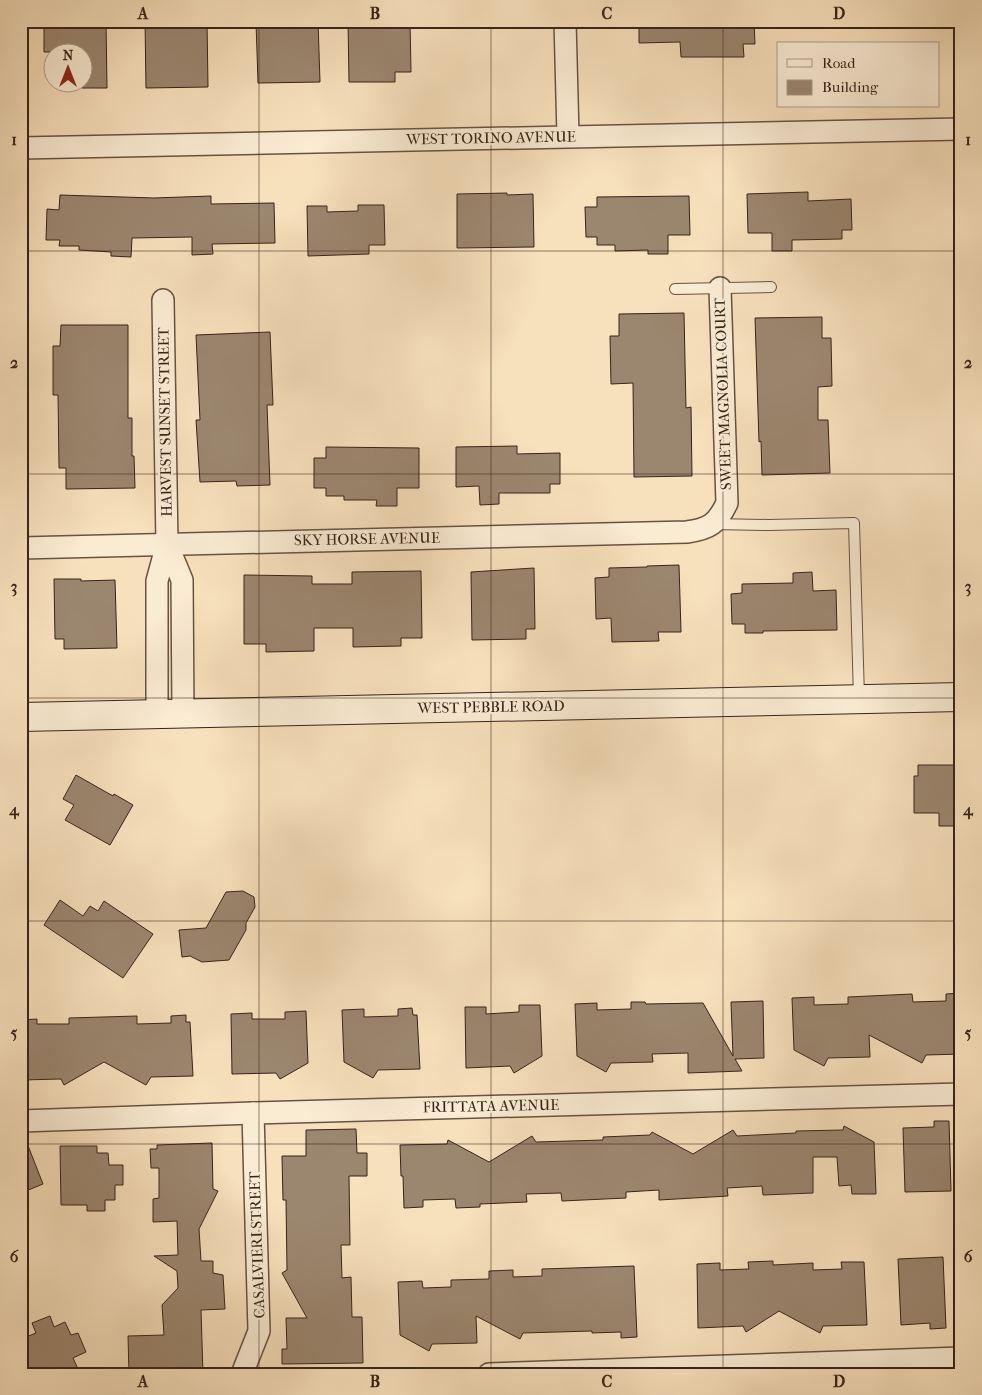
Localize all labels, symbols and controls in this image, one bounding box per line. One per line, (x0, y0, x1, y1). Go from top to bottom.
text: A (137, 4, 149, 23)
text: B (370, 4, 380, 23)
text: C (602, 4, 613, 23)
text: D (833, 4, 845, 23)
north arrow (42, 42, 92, 92)
legend (777, 42, 940, 108)
text: N (63, 47, 74, 64)
text: Road (822, 54, 856, 72)
text: Building (822, 78, 879, 96)
street label: WEST TORINO AVENUE (405, 128, 576, 148)
text: 1 (11, 130, 17, 149)
text: 1 (965, 130, 971, 149)
street label: SWEET MAGNOLIA COURT (711, 297, 735, 491)
street label: HARVEST SUNSET STREET (154, 326, 176, 517)
text: 2 (10, 353, 18, 372)
text: 2 (964, 353, 972, 372)
street label: SKY HORSE AVENUE (294, 529, 440, 549)
text: 3 (11, 577, 17, 597)
text: 3 (965, 577, 971, 597)
street label: WEST PEBBLE ROAD (416, 697, 565, 717)
text: 4 (8, 800, 20, 820)
text: 4 (962, 800, 974, 820)
text: 5 (11, 1023, 18, 1042)
text: 5 (965, 1023, 972, 1042)
street label: FRITTATA AVENUE (422, 1096, 560, 1116)
street label: CASALVIERI STREET (245, 1170, 269, 1319)
text: 6 (10, 1247, 19, 1266)
text: 6 (964, 1247, 973, 1266)
text: A (137, 1372, 149, 1391)
text: B (370, 1372, 380, 1391)
text: C (602, 1372, 613, 1391)
text: D (833, 1372, 845, 1391)

